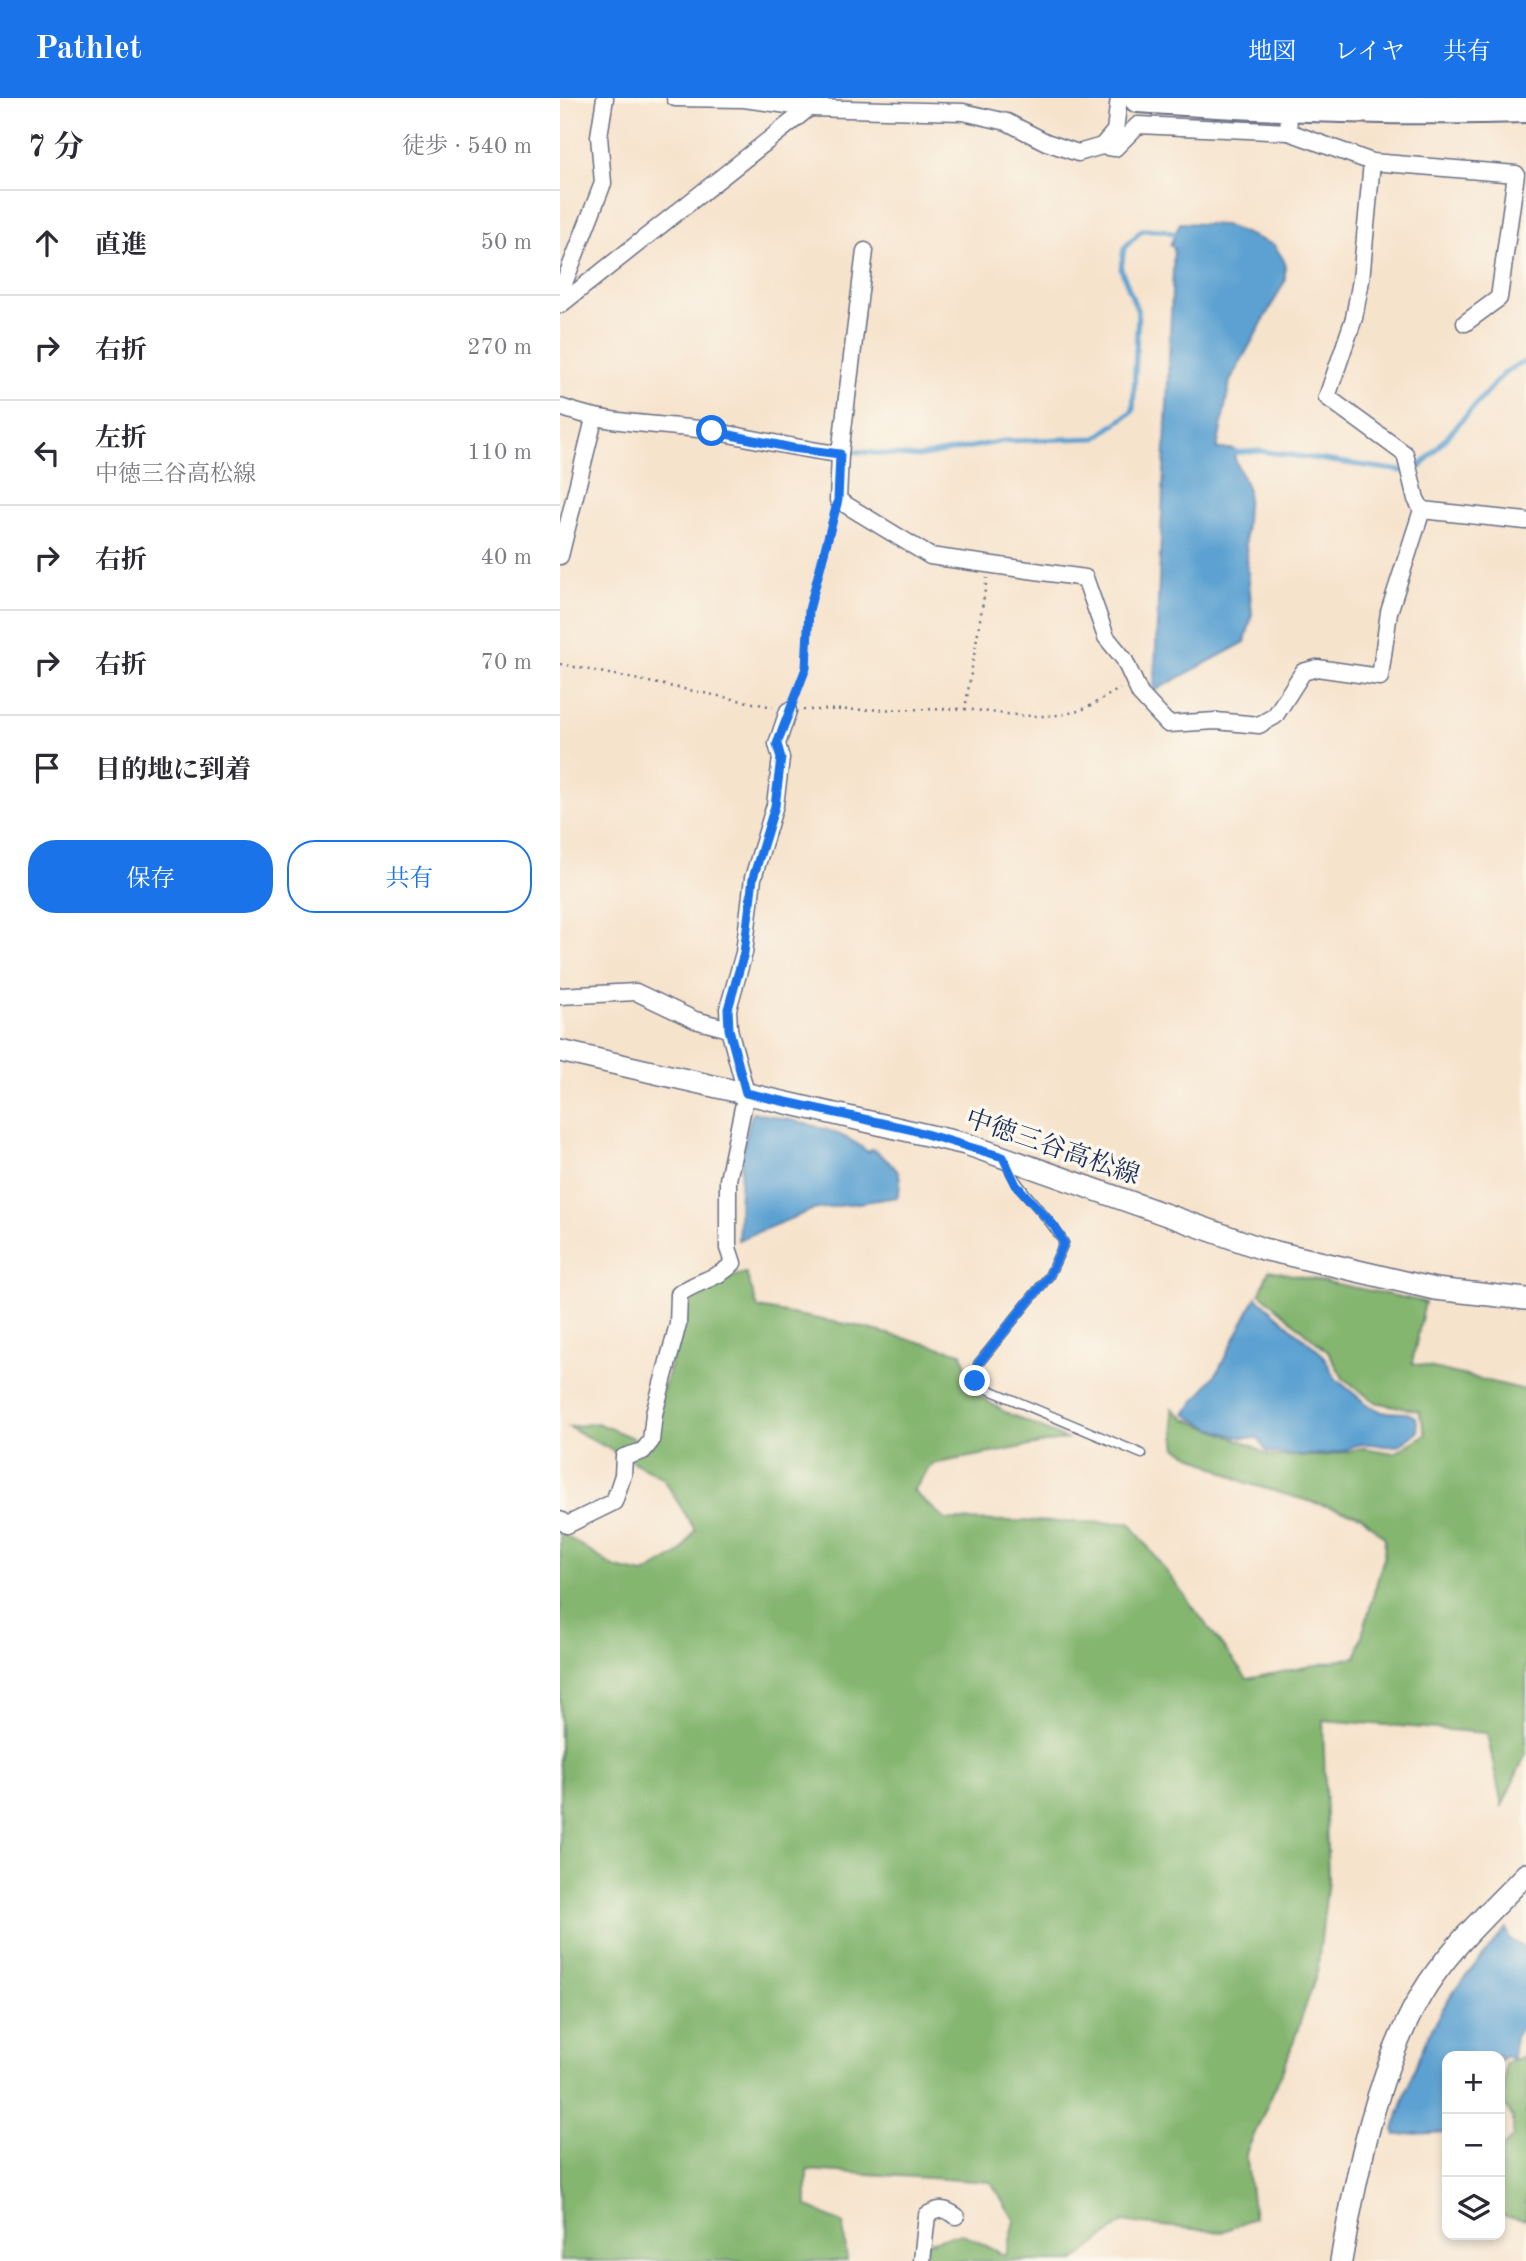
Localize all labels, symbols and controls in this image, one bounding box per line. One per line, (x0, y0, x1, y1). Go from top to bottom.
text: Pathlet (35, 33, 142, 66)
text: 地図 (1248, 41, 1296, 65)
text: レイヤ (1334, 41, 1405, 65)
text: 共有 (1443, 41, 1491, 65)
text: 7 分 (28, 133, 84, 163)
text: 徒歩 · 540 m (402, 135, 532, 158)
icon: ahead (28, 224, 66, 262)
text: 50 m (481, 231, 532, 254)
text: 直進 (95, 233, 147, 259)
icon: right (28, 329, 66, 367)
text: 270 m (467, 336, 532, 359)
text: 右折 (95, 338, 147, 364)
route start (696, 415, 727, 446)
text: 左折 (95, 426, 147, 452)
icon: left (28, 434, 66, 472)
text: 110 m (467, 441, 532, 464)
text: 中徳三谷高松線 (95, 463, 256, 486)
icon: right (28, 539, 66, 577)
text: 40 m (481, 546, 532, 569)
text: 右折 (95, 548, 147, 574)
icon: right (28, 644, 66, 682)
text: 70 m (481, 651, 532, 674)
text: 右折 (95, 653, 147, 679)
icon: arrive (28, 749, 66, 787)
text: 目的地に到着 (95, 758, 251, 784)
button: 保存 (28, 840, 273, 913)
button: 共有 (287, 840, 532, 913)
street label: 中徳三谷高松線 (962, 1104, 1143, 1190)
route end (959, 1365, 990, 1396)
map controls (1442, 2051, 1505, 2240)
button: + (1442, 2051, 1505, 2114)
button: − (1442, 2114, 1505, 2177)
button: layers (1442, 2177, 1505, 2240)

